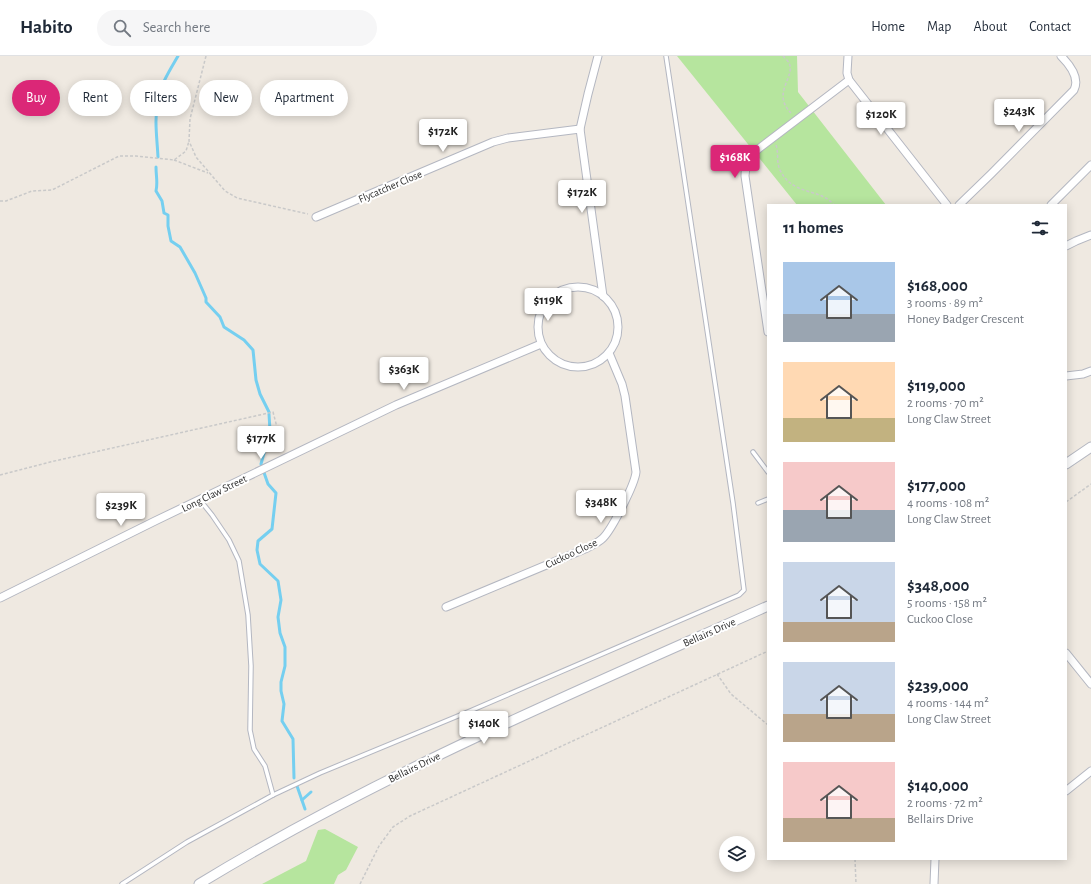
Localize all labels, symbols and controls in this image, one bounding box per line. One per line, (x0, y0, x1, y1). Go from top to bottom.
search box (97, 10, 377, 46)
icon: search (111, 17, 133, 39)
text: Habito (20, 18, 73, 37)
text: Search here (143, 20, 210, 35)
text: Home (871, 20, 905, 34)
text: Map (927, 20, 951, 34)
text: About (973, 20, 1007, 34)
text: Contact (1029, 20, 1071, 34)
chip: Buy (12, 80, 60, 116)
chip: Rent (68, 80, 122, 116)
chip: Filters (130, 80, 191, 116)
chip: New (199, 80, 252, 116)
chip: Apartment (260, 80, 348, 116)
pin: $243K (991, 99, 1047, 133)
pin: $120K (853, 102, 909, 136)
text: $243K (1003, 105, 1035, 118)
text: $120K (865, 108, 897, 121)
pin: $172K (415, 119, 471, 153)
text: $172K (428, 125, 458, 138)
pin: $168K (707, 145, 763, 179)
text: $168K (720, 151, 750, 164)
street label: Flycatcher Close (357, 168, 424, 205)
pin: $172K (554, 180, 610, 214)
text: $172K (567, 186, 597, 199)
icon: filters (1029, 217, 1051, 239)
text: 11 homes (783, 219, 843, 236)
text: $168,000 (907, 277, 968, 294)
icon: home (815, 278, 863, 326)
pin: $119K (520, 288, 576, 322)
text: $119K (533, 294, 563, 307)
text: 3 rooms · 89 m² (907, 297, 983, 310)
text: Honey Badger Crescent (907, 313, 1024, 326)
pin: $363K (376, 357, 432, 391)
text: $363K (389, 363, 419, 376)
text: $119,000 (907, 377, 966, 394)
icon: home (815, 378, 863, 426)
text: 2 rooms · 70 m² (907, 397, 984, 410)
text: Long Claw Street (907, 413, 991, 426)
pin: $177K (233, 426, 289, 460)
text: $177K (246, 432, 276, 445)
street label: Long Claw Street (180, 473, 249, 514)
text: $177,000 (907, 477, 966, 494)
icon: home (815, 478, 863, 526)
pin: $348K (573, 490, 629, 524)
pin: $239K (93, 493, 149, 527)
text: $348K (585, 496, 617, 509)
text: 4 rooms · 108 m² (907, 497, 989, 510)
text: $239K (105, 499, 137, 512)
text: Long Claw Street (907, 513, 991, 526)
street label: Cuckoo Close (544, 537, 599, 570)
text: $348,000 (907, 577, 969, 594)
icon: home (815, 578, 863, 626)
text: 5 rooms · 158 m² (907, 597, 987, 610)
text: Cuckoo Close (907, 613, 973, 626)
street label: Bellairs Drive (681, 616, 737, 649)
text: $239,000 (907, 677, 969, 694)
icon: home (815, 678, 863, 726)
text: 4 rooms · 144 m² (907, 697, 989, 710)
pin: $140K (456, 711, 512, 745)
text: Long Claw Street (907, 713, 991, 726)
text: $140K (468, 717, 500, 730)
street label: Bellairs Drive (386, 750, 442, 785)
text: $140,000 (907, 777, 969, 794)
icon: home (815, 778, 863, 826)
text: 2 rooms · 72 m² (907, 797, 983, 810)
text: Bellairs Drive (907, 813, 974, 826)
map controls (719, 836, 755, 872)
button: layers (719, 836, 755, 872)

